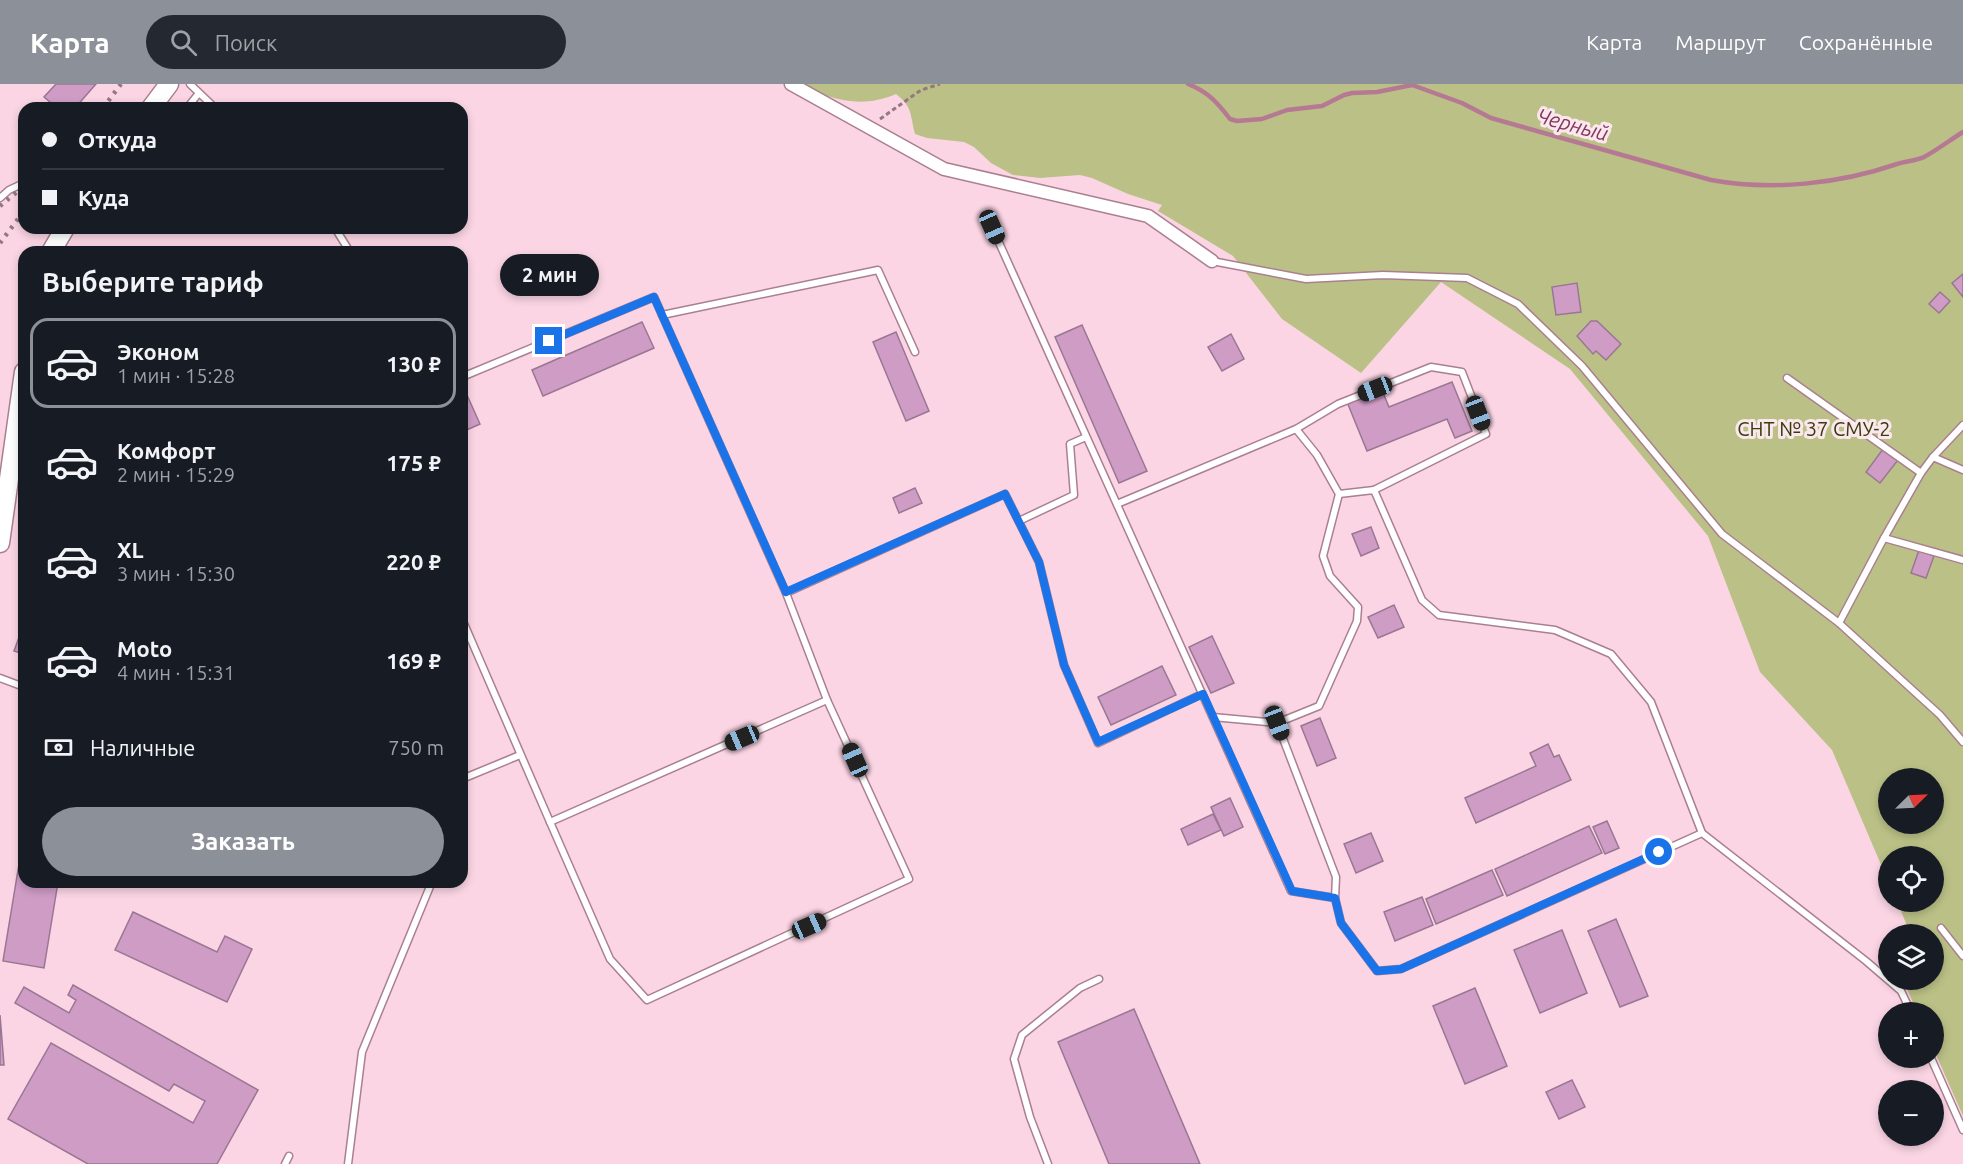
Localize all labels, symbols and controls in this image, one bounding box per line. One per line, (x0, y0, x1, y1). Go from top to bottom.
search box (146, 15, 566, 69)
icon: search (167, 26, 200, 59)
text: Карта (30, 27, 110, 58)
text: Поиск (215, 30, 277, 55)
text: Карта (1586, 30, 1642, 54)
text: Маршрут (1675, 30, 1766, 54)
text: Сохранённые (1799, 30, 1933, 54)
water label: Черный (1535, 103, 1611, 145)
text: Откуда (78, 127, 157, 152)
text: Куда (78, 185, 129, 210)
car (976, 207, 1008, 247)
callout: 2 мин (500, 254, 598, 296)
text: 2 мин (522, 263, 577, 286)
text: Выберите тариф (42, 267, 264, 297)
route end (535, 327, 562, 354)
icon: car (45, 336, 99, 390)
text: Эконом (117, 339, 199, 364)
text: 130 ₽ (386, 351, 441, 376)
text: 1 мин · 15:28 (117, 364, 235, 387)
car (1355, 374, 1395, 404)
car (1463, 393, 1493, 433)
park label: СНТ № 37 СМУ-2 (1737, 417, 1891, 440)
icon: car (45, 435, 99, 489)
text: Комфорт (117, 438, 216, 463)
text: 175 ₽ (386, 450, 441, 475)
text: 2 мин · 15:29 (117, 463, 235, 486)
icon: car (45, 534, 99, 588)
text: XL (117, 537, 144, 562)
text: 220 ₽ (386, 549, 441, 574)
text: 3 мин · 15:30 (117, 562, 235, 585)
icon: car (45, 633, 99, 687)
text: Moto (117, 636, 172, 661)
text: 169 ₽ (386, 648, 441, 673)
text: 4 мин · 15:31 (117, 661, 235, 684)
car (1262, 703, 1292, 743)
car (722, 723, 762, 753)
icon: cash (42, 731, 75, 764)
text: Наличные (90, 735, 195, 760)
text: 750 m (388, 736, 444, 759)
car (839, 740, 871, 780)
north arrow (1878, 768, 1944, 834)
map controls (1878, 768, 1944, 1146)
button: Заказать (42, 807, 444, 876)
route start (1645, 838, 1672, 865)
button: locate (1878, 846, 1944, 912)
car (789, 910, 829, 942)
button: layers (1878, 924, 1944, 990)
button: + (1878, 1002, 1944, 1068)
button: − (1878, 1080, 1944, 1146)

